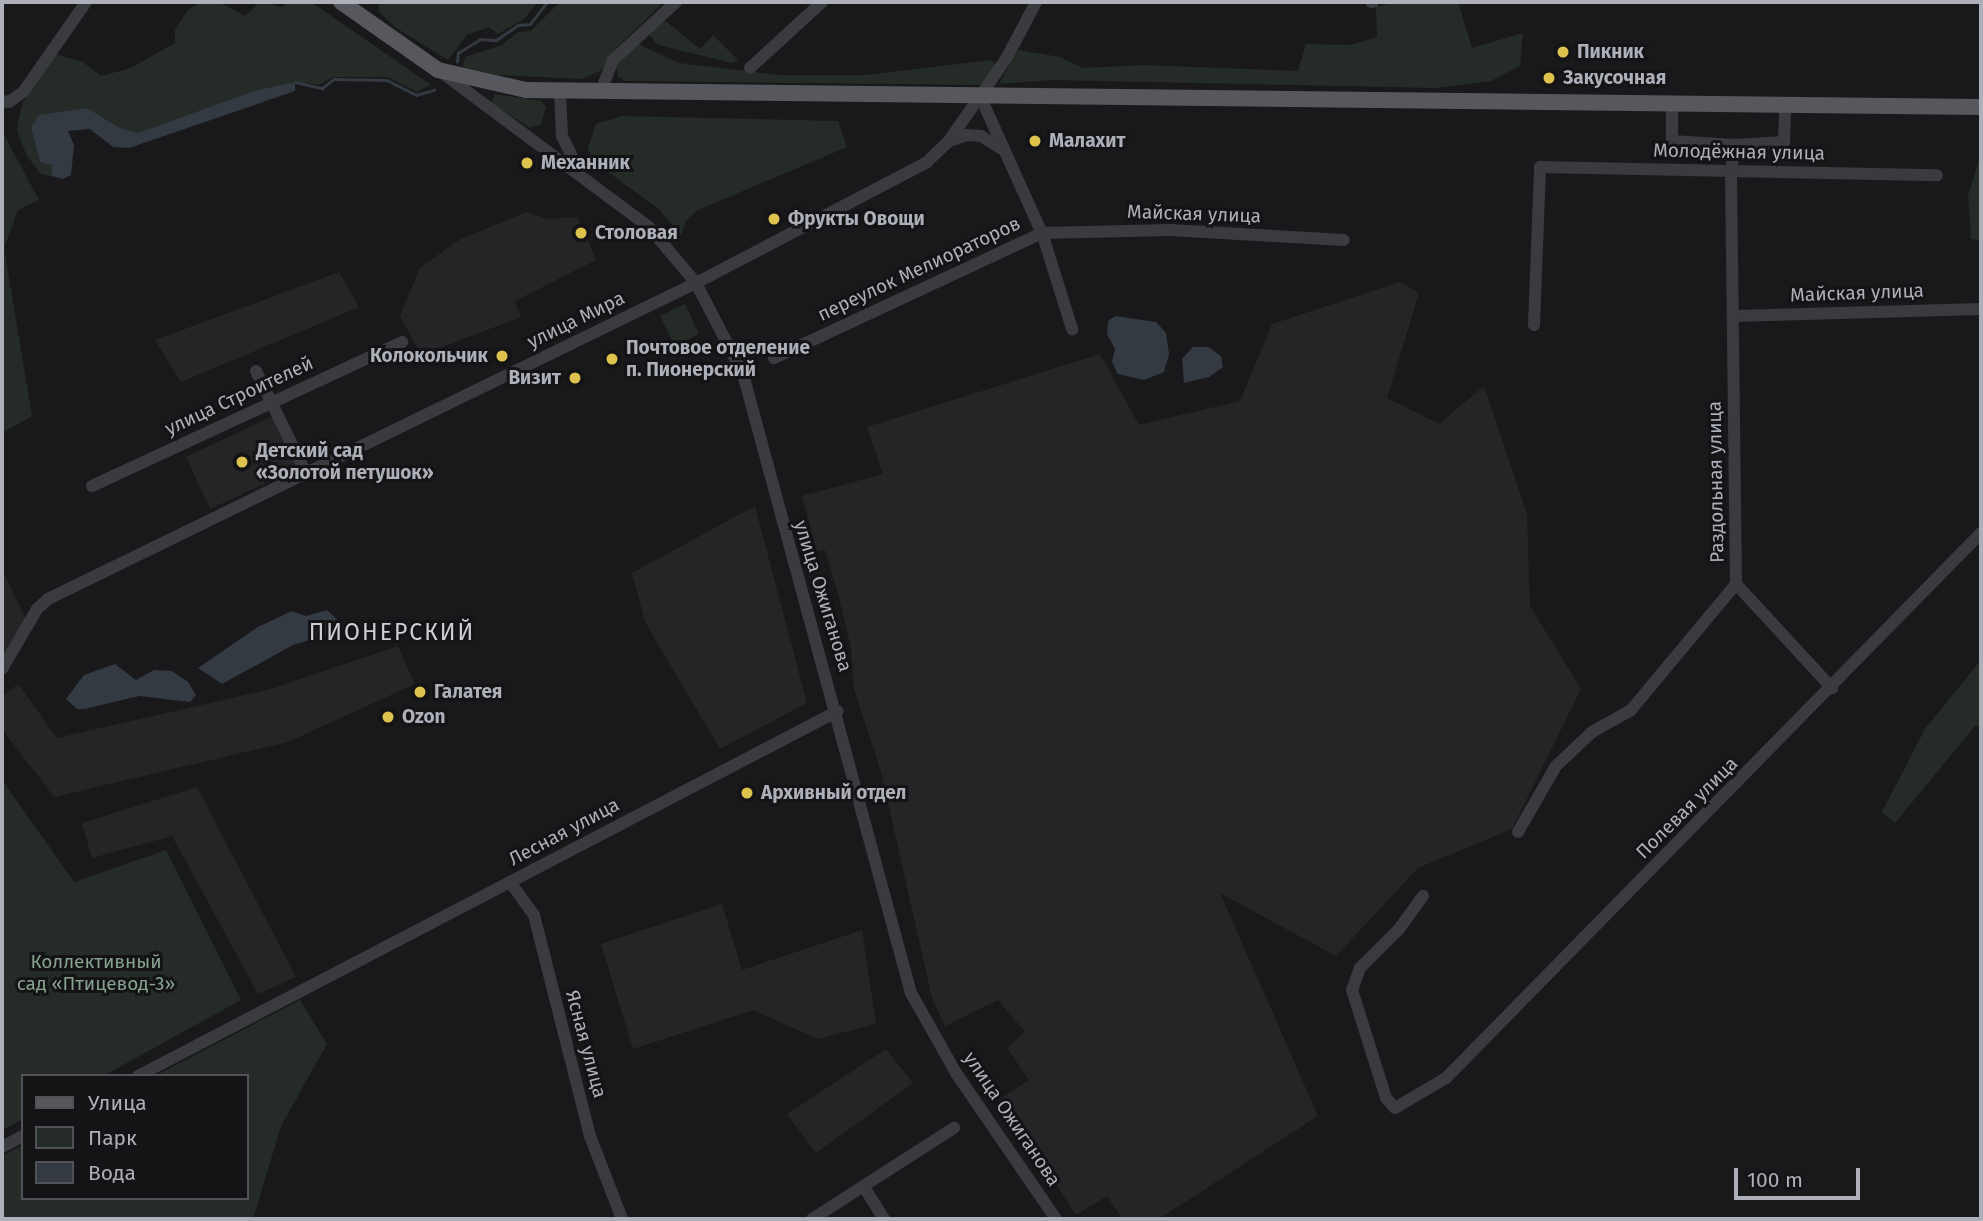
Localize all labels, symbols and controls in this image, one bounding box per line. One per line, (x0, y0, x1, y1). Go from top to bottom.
place label: Пикник (1577, 41, 1644, 63)
marker: Пикник (1555, 44, 1571, 60)
place label: Закусочная (1563, 67, 1666, 89)
marker: Закусочная (1541, 70, 1557, 86)
place label: Малахит (1049, 130, 1126, 152)
marker: Малахит (1027, 133, 1043, 149)
street label: Молодёжная улица (1653, 139, 1825, 165)
place label: Механник (541, 152, 630, 174)
marker: Механник (519, 155, 535, 171)
street label: Майская улица (1127, 200, 1261, 228)
place label: Фрукты Овощи (788, 208, 925, 230)
marker: Фрукты Овощи (766, 211, 782, 227)
street label: переулок Мелиораторов (814, 212, 1024, 326)
place label: Столовая (595, 222, 678, 244)
marker: Столовая (573, 225, 589, 241)
street label: Майская улица (1790, 279, 1924, 307)
street label: улица Мира (524, 287, 628, 353)
place label: Почтовое отделение п. Пионерский (626, 337, 810, 381)
place label: Колокольчик (370, 345, 488, 367)
marker: Колокольчик (494, 348, 510, 364)
marker: Почтовое отделение п. Пионерский (604, 351, 620, 367)
street label: улица Строителей (161, 352, 317, 440)
place label: Визит (508, 367, 561, 389)
marker: Визит (567, 370, 583, 386)
street label: Раздольная улица (1703, 401, 1729, 563)
place label: Детский сад «Золотой петушок» (256, 440, 434, 484)
marker: Детский сад «Золотой петушок» (234, 454, 250, 470)
street label: улица Ожиганова (789, 518, 857, 674)
district label: ПИОНЕРСКИЙ (310, 618, 474, 646)
place label: Галатея (434, 681, 502, 703)
marker: Галатея (412, 684, 428, 700)
place label: Ozon (402, 706, 446, 728)
marker: Ozon (380, 709, 396, 725)
street label: Полевая улица (1631, 752, 1743, 864)
place label: Архивный отдел (761, 782, 906, 804)
marker: Архивный отдел (739, 785, 755, 801)
street label: Лесная улица (505, 793, 623, 871)
park label: Коллективный сад «Птицевод-3» (17, 951, 175, 995)
street label: Ясная улица (561, 988, 611, 1100)
street label: улица Ожиганова (959, 1048, 1065, 1190)
legend (21, 1074, 248, 1200)
text: Улица (88, 1090, 147, 1116)
text: Парк (88, 1125, 137, 1151)
scale bar (1738, 1154, 1864, 1198)
text: Вода (88, 1160, 136, 1186)
text: 100 m (1747, 1167, 1803, 1193)

